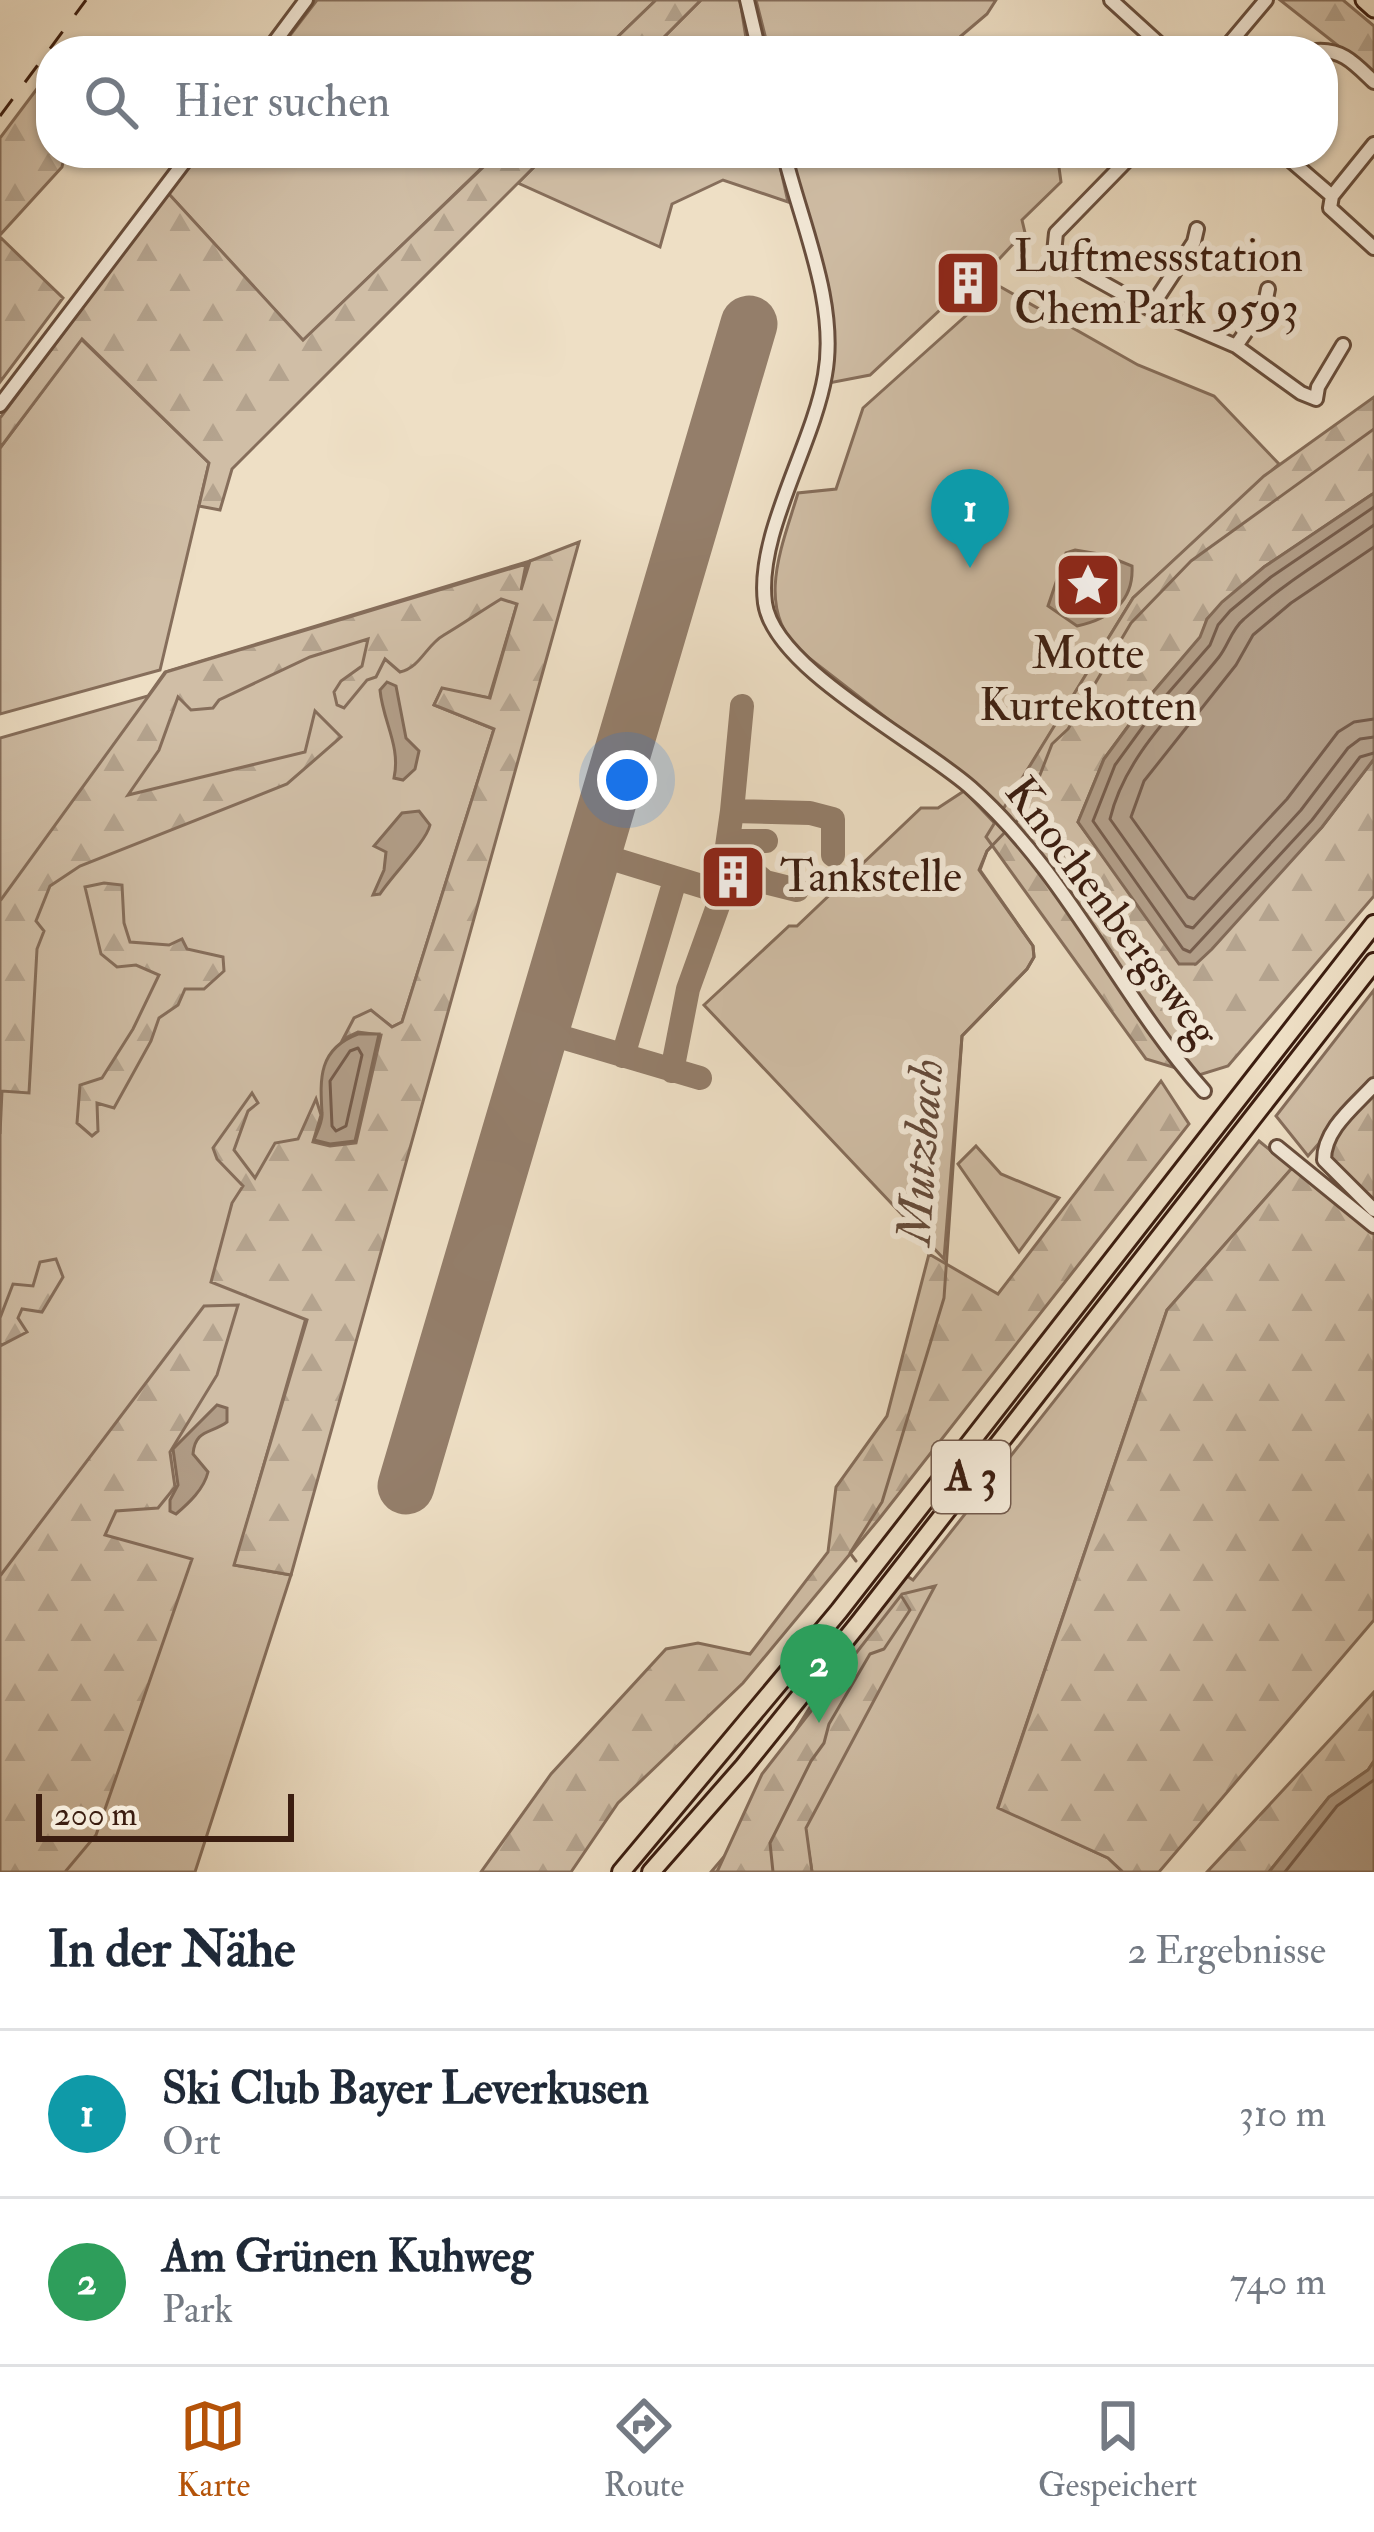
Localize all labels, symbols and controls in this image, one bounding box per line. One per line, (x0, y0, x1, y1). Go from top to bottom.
search box (36, 36, 1338, 168)
icon: search (78, 69, 144, 135)
text: Hier suchen (174, 74, 390, 130)
place label: Luftmessstation ChemPark 9593 (1014, 229, 1303, 337)
building icon: Luftmessstation ChemPark 9593 (933, 248, 1003, 318)
pin: 1 (931, 469, 1009, 568)
place icon: Motte Kurtekotten (1053, 550, 1123, 620)
place label: Motte Kurtekotten (979, 626, 1197, 734)
your location (597, 750, 657, 810)
street label: Knochenbergsweg (992, 766, 1232, 1059)
building icon: Tankstelle (698, 842, 768, 912)
place label: Tankstelle (780, 849, 962, 905)
water label: Mutzbach (884, 1057, 957, 1250)
road number: A 3 (932, 1441, 1010, 1513)
pin: 2 (780, 1624, 858, 1723)
scale bar (36, 1788, 294, 1841)
text: 200 m (54, 1794, 137, 1835)
text: In der Nähe (48, 1918, 295, 1982)
text: 2 Ergebnisse (1127, 1926, 1326, 1975)
text: Ski Club Bayer Leverkusen (162, 2061, 649, 2117)
text: 1 (80, 2089, 94, 2138)
text: 310 m (1239, 2089, 1326, 2138)
text: Ort (162, 2117, 221, 2166)
text: Am Grünen Kuhweg (162, 2229, 533, 2285)
text: 2 (77, 2257, 97, 2306)
text: 740 m (1230, 2257, 1326, 2306)
text: Park (162, 2285, 233, 2334)
tab: Karte (177, 2393, 250, 2506)
tab: Route (604, 2393, 684, 2506)
tab: Gespeichert (1038, 2393, 1197, 2506)

